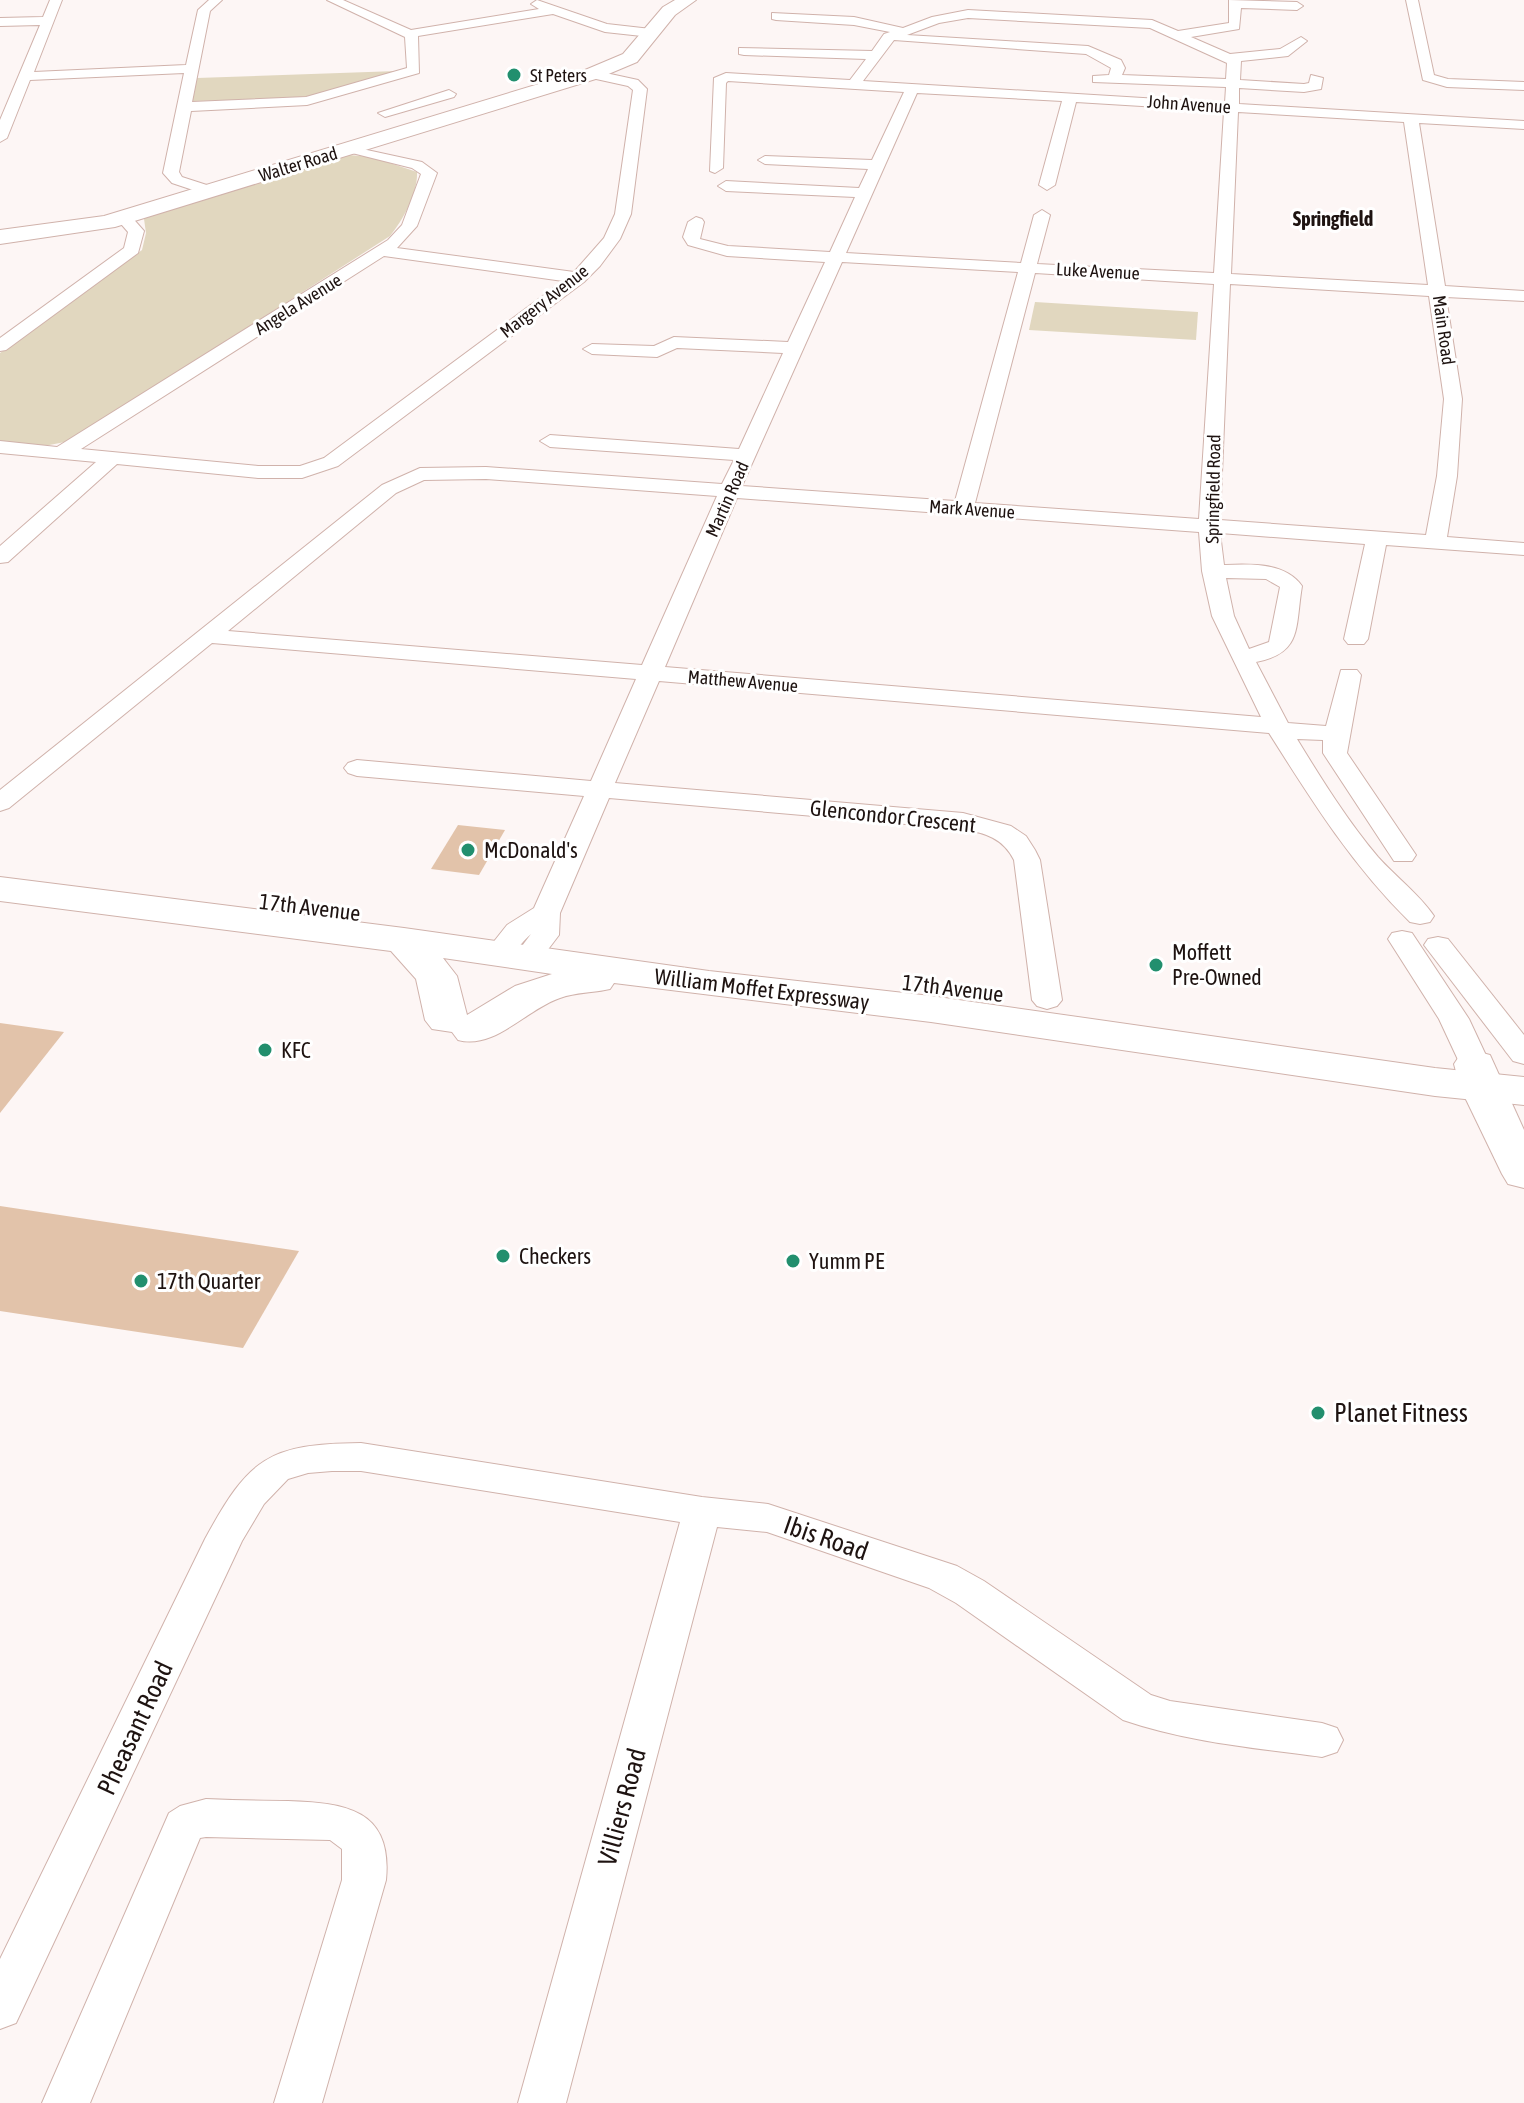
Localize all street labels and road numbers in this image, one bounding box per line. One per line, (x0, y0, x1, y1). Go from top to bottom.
street label: John Avenue (1146, 91, 1232, 117)
street label: Walter Road (256, 142, 340, 186)
street label: Luke Avenue (1056, 258, 1140, 284)
street label: Margery Avenue (496, 260, 592, 342)
street label: Angela Avenue (251, 269, 345, 339)
street label: Main Road (1429, 294, 1459, 366)
street label: Springfield Road (1202, 434, 1224, 544)
street label: Martin Road (701, 458, 753, 540)
street label: Mark Avenue (928, 496, 1016, 522)
street label: Matthew Avenue (687, 666, 799, 696)
street label: Glencondor Crescent (809, 794, 977, 838)
street label: 17th Avenue (258, 888, 362, 926)
street label: William Moffet Expressway (653, 963, 871, 1015)
street label: 17th Avenue (901, 969, 1005, 1007)
street label: Ibis Road (780, 1510, 872, 1566)
street label: Pheasant Road (91, 1656, 179, 1800)
street label: Villiers Road (592, 1745, 652, 1869)

